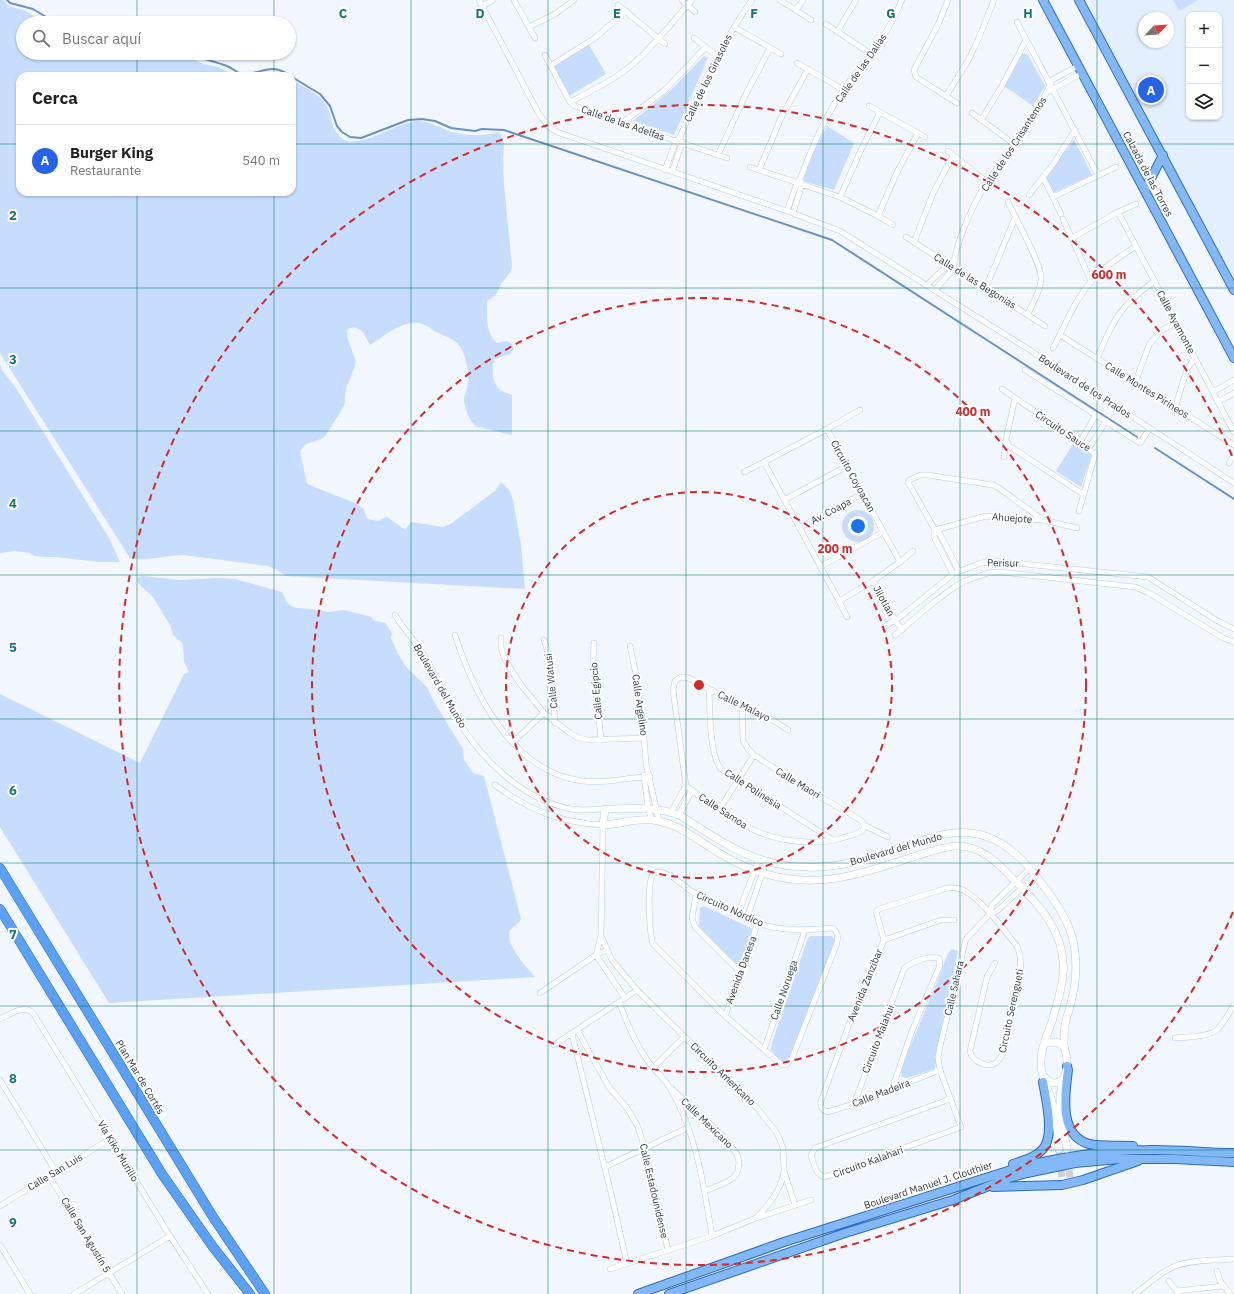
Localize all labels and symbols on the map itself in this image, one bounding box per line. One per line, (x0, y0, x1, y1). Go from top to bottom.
text: C (339, 5, 348, 22)
text: D (475, 5, 485, 22)
text: E (613, 5, 621, 22)
text: F (750, 5, 758, 22)
text: G (886, 5, 896, 22)
text: H (1023, 5, 1033, 22)
north arrow (1138, 12, 1174, 48)
street label: Calle de las Dalias (832, 31, 890, 105)
street label: Calle de los Girasoles (681, 32, 735, 124)
pin: A (1138, 75, 1164, 105)
street label: Calle de los Crisantemos (978, 94, 1050, 194)
street label: Calle de las Adelfas (579, 103, 667, 143)
street label: Calzada de las Torres (1120, 129, 1176, 219)
text: 2 (9, 207, 17, 224)
street label: Calle de las Begonias (931, 250, 1019, 312)
text: 600 m (1091, 267, 1127, 282)
street label: Calle Ayamonte (1154, 288, 1198, 356)
text: 3 (9, 351, 17, 368)
street label: Boulevard de los Prados (1036, 351, 1134, 421)
street label: Calle Montes Pirineos (1103, 359, 1192, 421)
text: 400 m (955, 404, 991, 419)
street label: Circuito Sauce (1033, 408, 1094, 455)
street label: Circuito Coyoacan (828, 438, 878, 514)
text: 4 (9, 495, 17, 512)
street label: Av. Coapa (808, 495, 854, 527)
street label: Ahuejote (991, 510, 1033, 526)
your location (848, 516, 868, 536)
text: 200 m (817, 541, 853, 556)
street label: Perisur (987, 556, 1019, 570)
street label: Jilotlan (870, 583, 898, 619)
text: 5 (9, 639, 17, 656)
street label: Boulevard del Mundo (411, 642, 470, 731)
street label: Calle Watusi (542, 653, 560, 709)
street label: Calle Egipcio (587, 662, 605, 720)
street label: Calle Argelino (629, 673, 651, 737)
centre of rings (692, 678, 706, 692)
street label: Calle Malayo (716, 688, 773, 724)
street label: Calle Maori (773, 765, 823, 801)
street label: Calle Polinesia (722, 766, 784, 813)
text: 6 (9, 782, 17, 799)
street label: Calle Samoa (696, 790, 750, 832)
street label: Boulevard del Mundo (848, 830, 944, 868)
street label: Circuito Nórdico (694, 888, 766, 930)
text: 7 (9, 926, 17, 943)
street label: Avenida Danesa (723, 933, 760, 1006)
street label: Avenida Zanzibar (845, 947, 886, 1023)
street label: Calle Noruega (768, 958, 801, 1022)
street label: Calle Sahara (941, 959, 967, 1017)
street label: Circuito Serengueti (996, 968, 1026, 1054)
street label: Circuito Malahui (859, 1003, 897, 1075)
street label: Plan Mar de Cortés (113, 1037, 167, 1117)
street label: Circuito Americano (688, 1040, 759, 1109)
text: 8 (9, 1070, 17, 1087)
street label: Calle Madeira (850, 1076, 912, 1110)
street label: Calle Mexicano (678, 1095, 736, 1151)
street label: Vía Kiko Murillo (95, 1118, 142, 1184)
street label: Calle Estadounidense (637, 1142, 671, 1240)
street label: Circuito Kalahari (831, 1143, 905, 1181)
street label: Calle San Luis (25, 1150, 85, 1194)
street label: Boulevard Manuel J. Clouthier (862, 1158, 994, 1212)
street label: Calle San Agustín 5 (58, 1195, 114, 1275)
text: 9 (9, 1214, 17, 1231)

